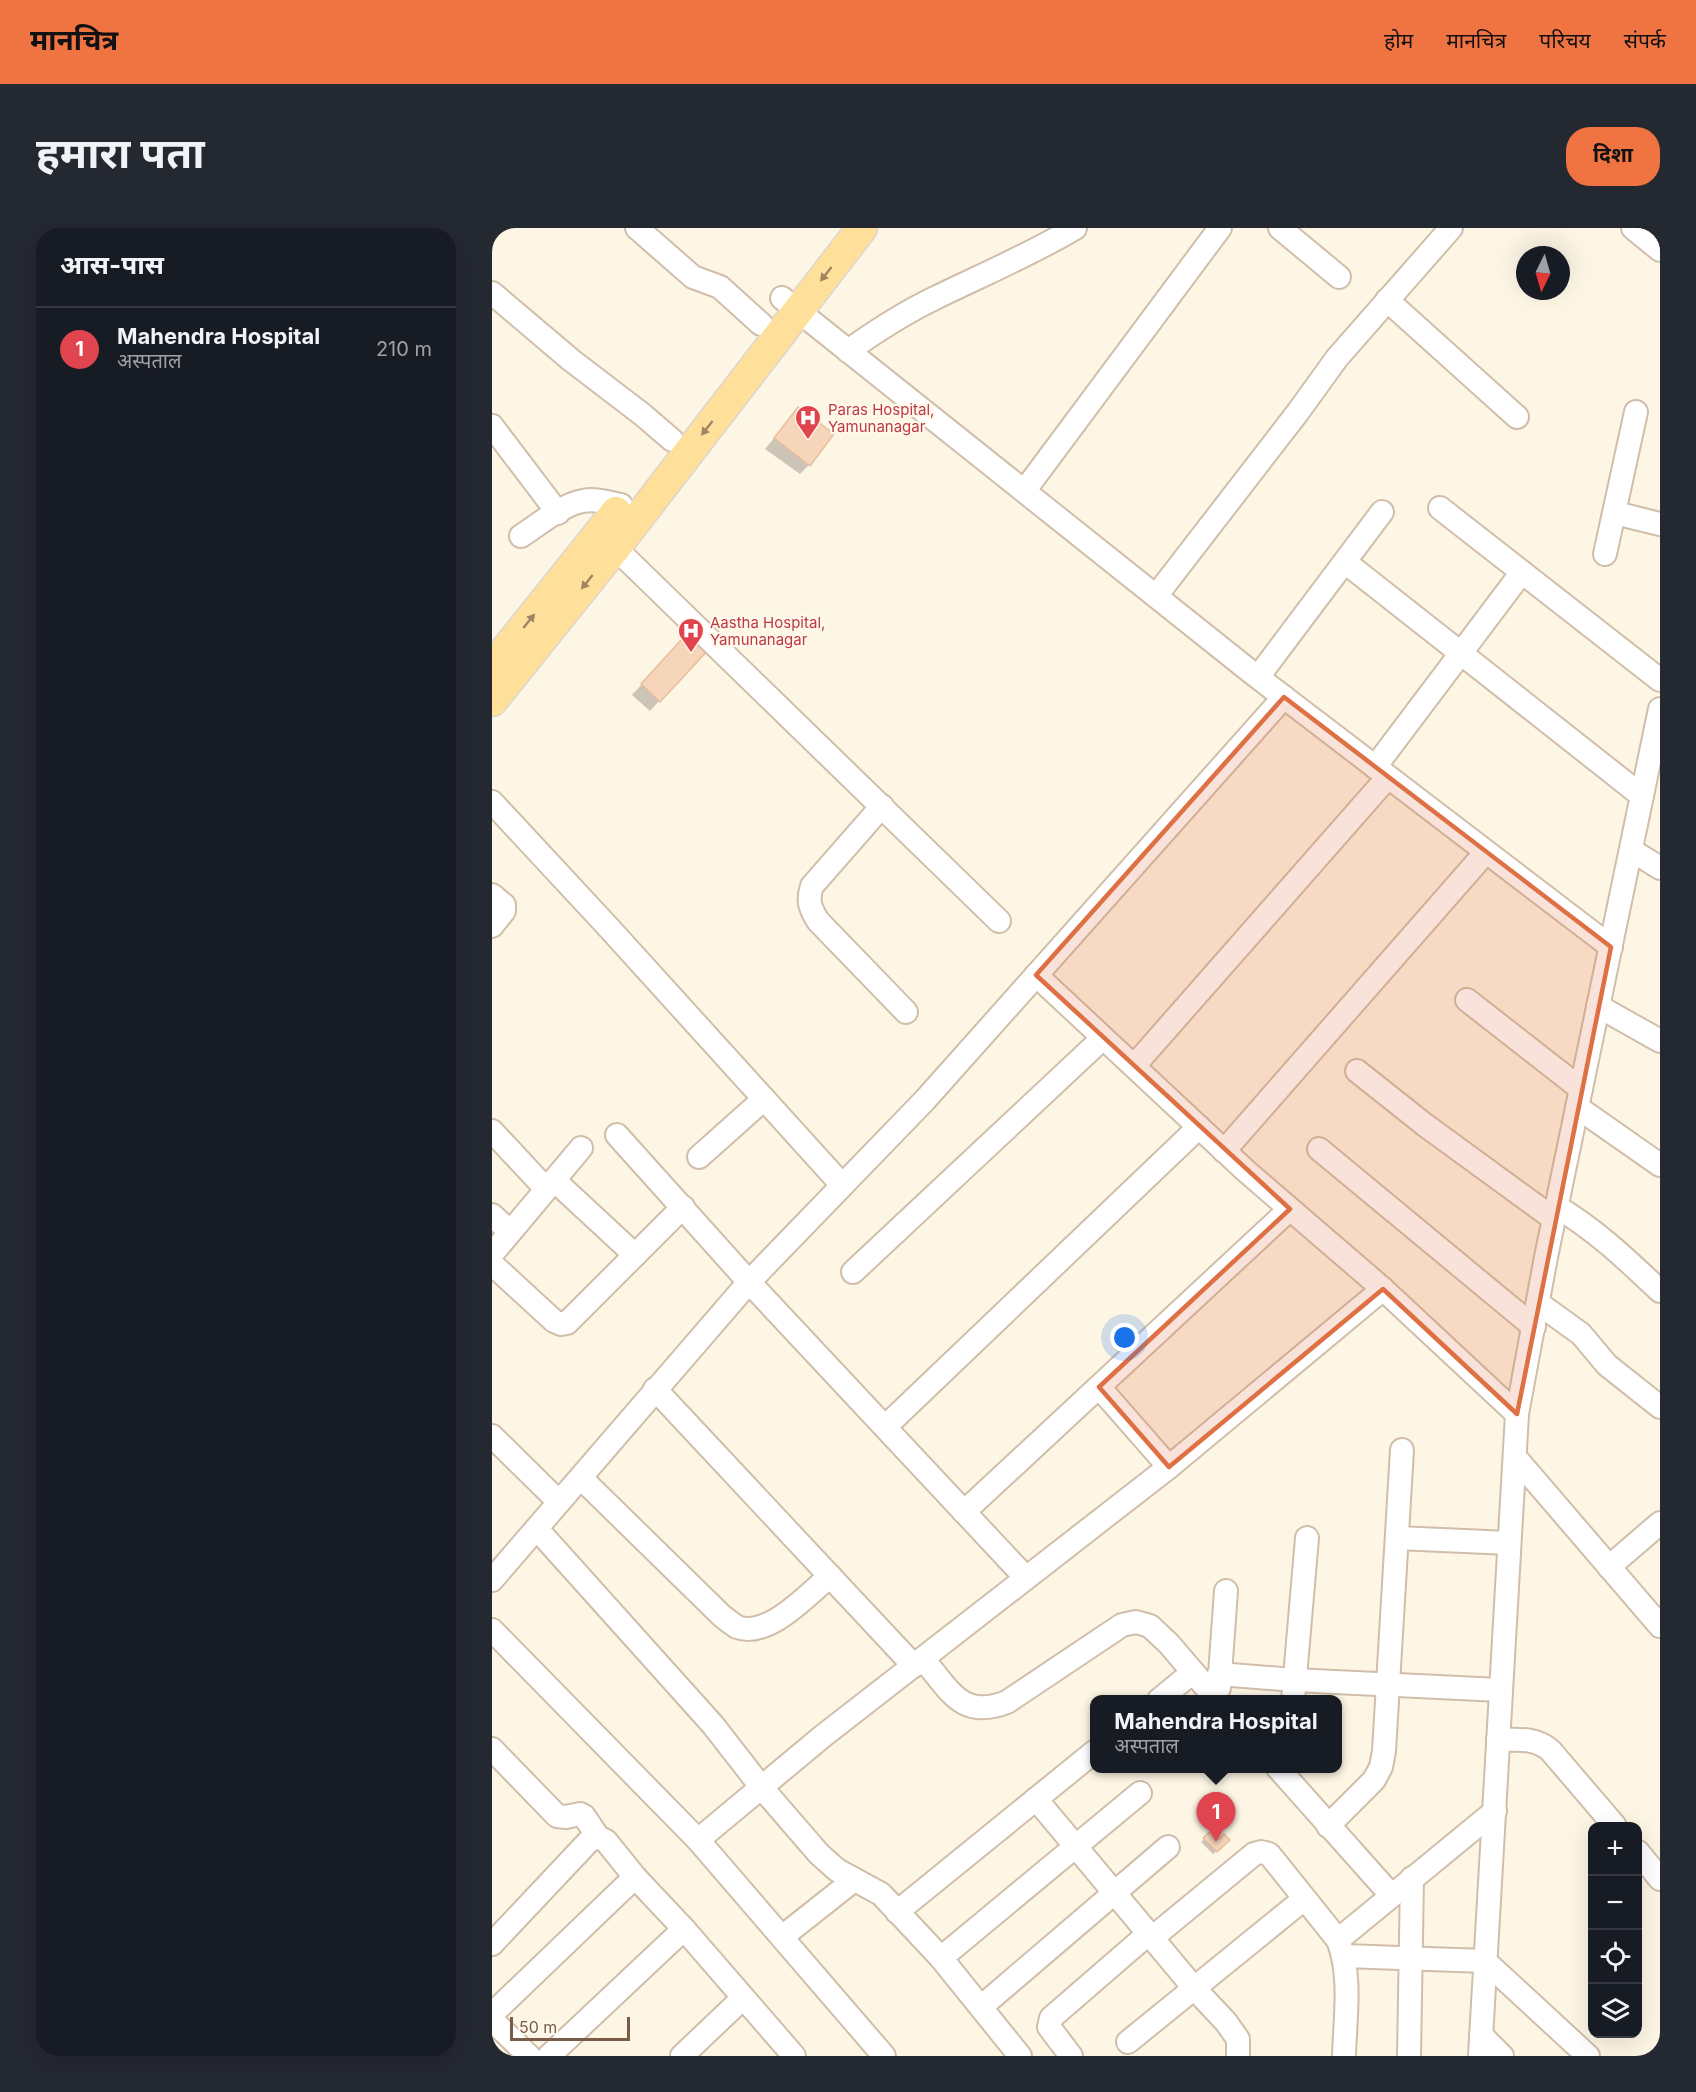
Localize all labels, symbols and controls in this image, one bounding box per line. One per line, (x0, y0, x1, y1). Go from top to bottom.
text: मानचित्र (30, 23, 118, 57)
text: होम (1384, 28, 1413, 53)
text: मानचित्र (1446, 28, 1506, 53)
text: परिचय (1539, 28, 1591, 53)
text: संपर्क (1624, 28, 1666, 53)
text: हमारा पता (36, 127, 205, 178)
button: दिशा (1566, 127, 1660, 186)
north arrow (1516, 246, 1570, 300)
text: आस-पास (60, 249, 164, 280)
one-way arrow (820, 266, 832, 282)
text: Mahendra Hospital (117, 323, 320, 349)
text: 1 (75, 337, 84, 361)
text: 210 m (376, 337, 432, 361)
text: अस्पताल (117, 349, 182, 373)
place label: Paras Hospital, Yamunanagar (828, 400, 934, 436)
hospital icon: Paras Hospital, Yamunanagar (793, 403, 823, 441)
one-way arrow (701, 421, 713, 436)
one-way arrow (581, 575, 594, 590)
one-way arrow (522, 613, 535, 629)
place label: Aastha Hospital, Yamunanagar (710, 613, 825, 649)
hospital icon: Aastha Hospital, Yamunanagar (676, 616, 706, 654)
your location (1110, 1323, 1139, 1352)
popup (1090, 1695, 1342, 1773)
text: Mahendra Hospital (1114, 1708, 1318, 1734)
text: अस्पताल (1114, 1734, 1179, 1758)
pin: 1 (1196, 1792, 1236, 1842)
map controls (1588, 1822, 1642, 2038)
button: + (1588, 1822, 1642, 1876)
button: − (1588, 1876, 1642, 1930)
button: locate (1588, 1930, 1642, 1984)
button: layers (1588, 1984, 1642, 2038)
scale bar (510, 2014, 630, 2042)
text: 50 m (519, 2017, 557, 2037)

